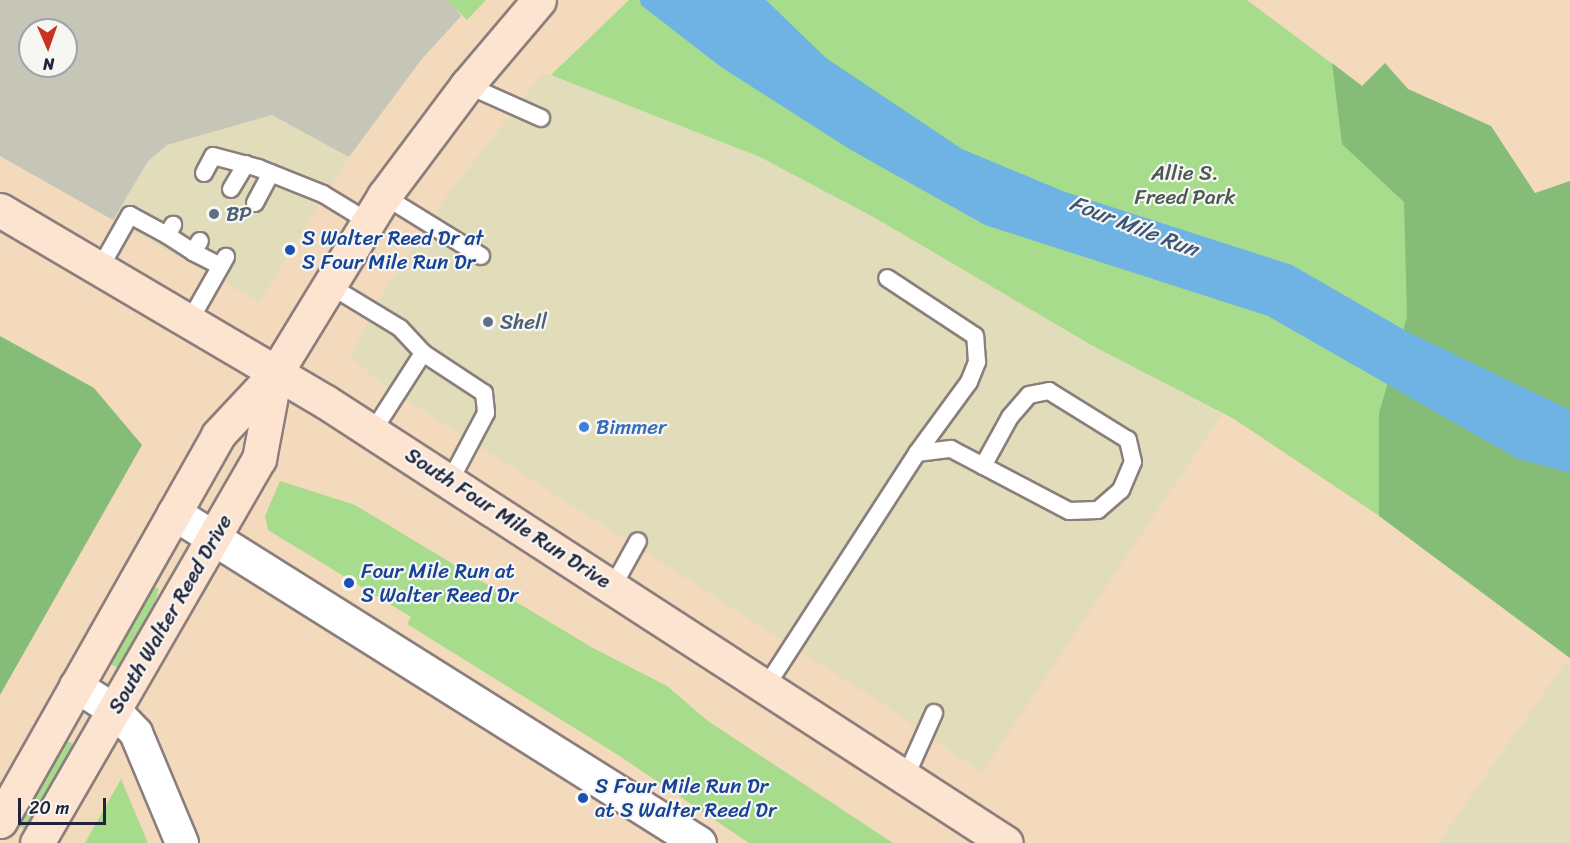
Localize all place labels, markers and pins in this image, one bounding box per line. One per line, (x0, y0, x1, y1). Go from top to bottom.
place label: BP (226, 201, 252, 227)
marker: BP (207, 207, 221, 221)
place label: S Walter Reed Dr at S Four Mile Run Dr (302, 225, 485, 275)
marker: S Walter Reed Dr at S Four Mile Run Dr (283, 243, 297, 257)
place label: Shell (500, 309, 547, 335)
marker: Shell (481, 315, 495, 329)
place label: Bimmer (596, 414, 667, 440)
marker: Bimmer (577, 420, 591, 434)
place label: Four Mile Run at S Walter Reed Dr (361, 558, 518, 608)
marker: Four Mile Run at S Walter Reed Dr (342, 576, 356, 590)
place label: S Four Mile Run Dr at S Walter Reed Dr (595, 773, 778, 823)
marker: S Four Mile Run Dr at S Walter Reed Dr (576, 791, 590, 805)

